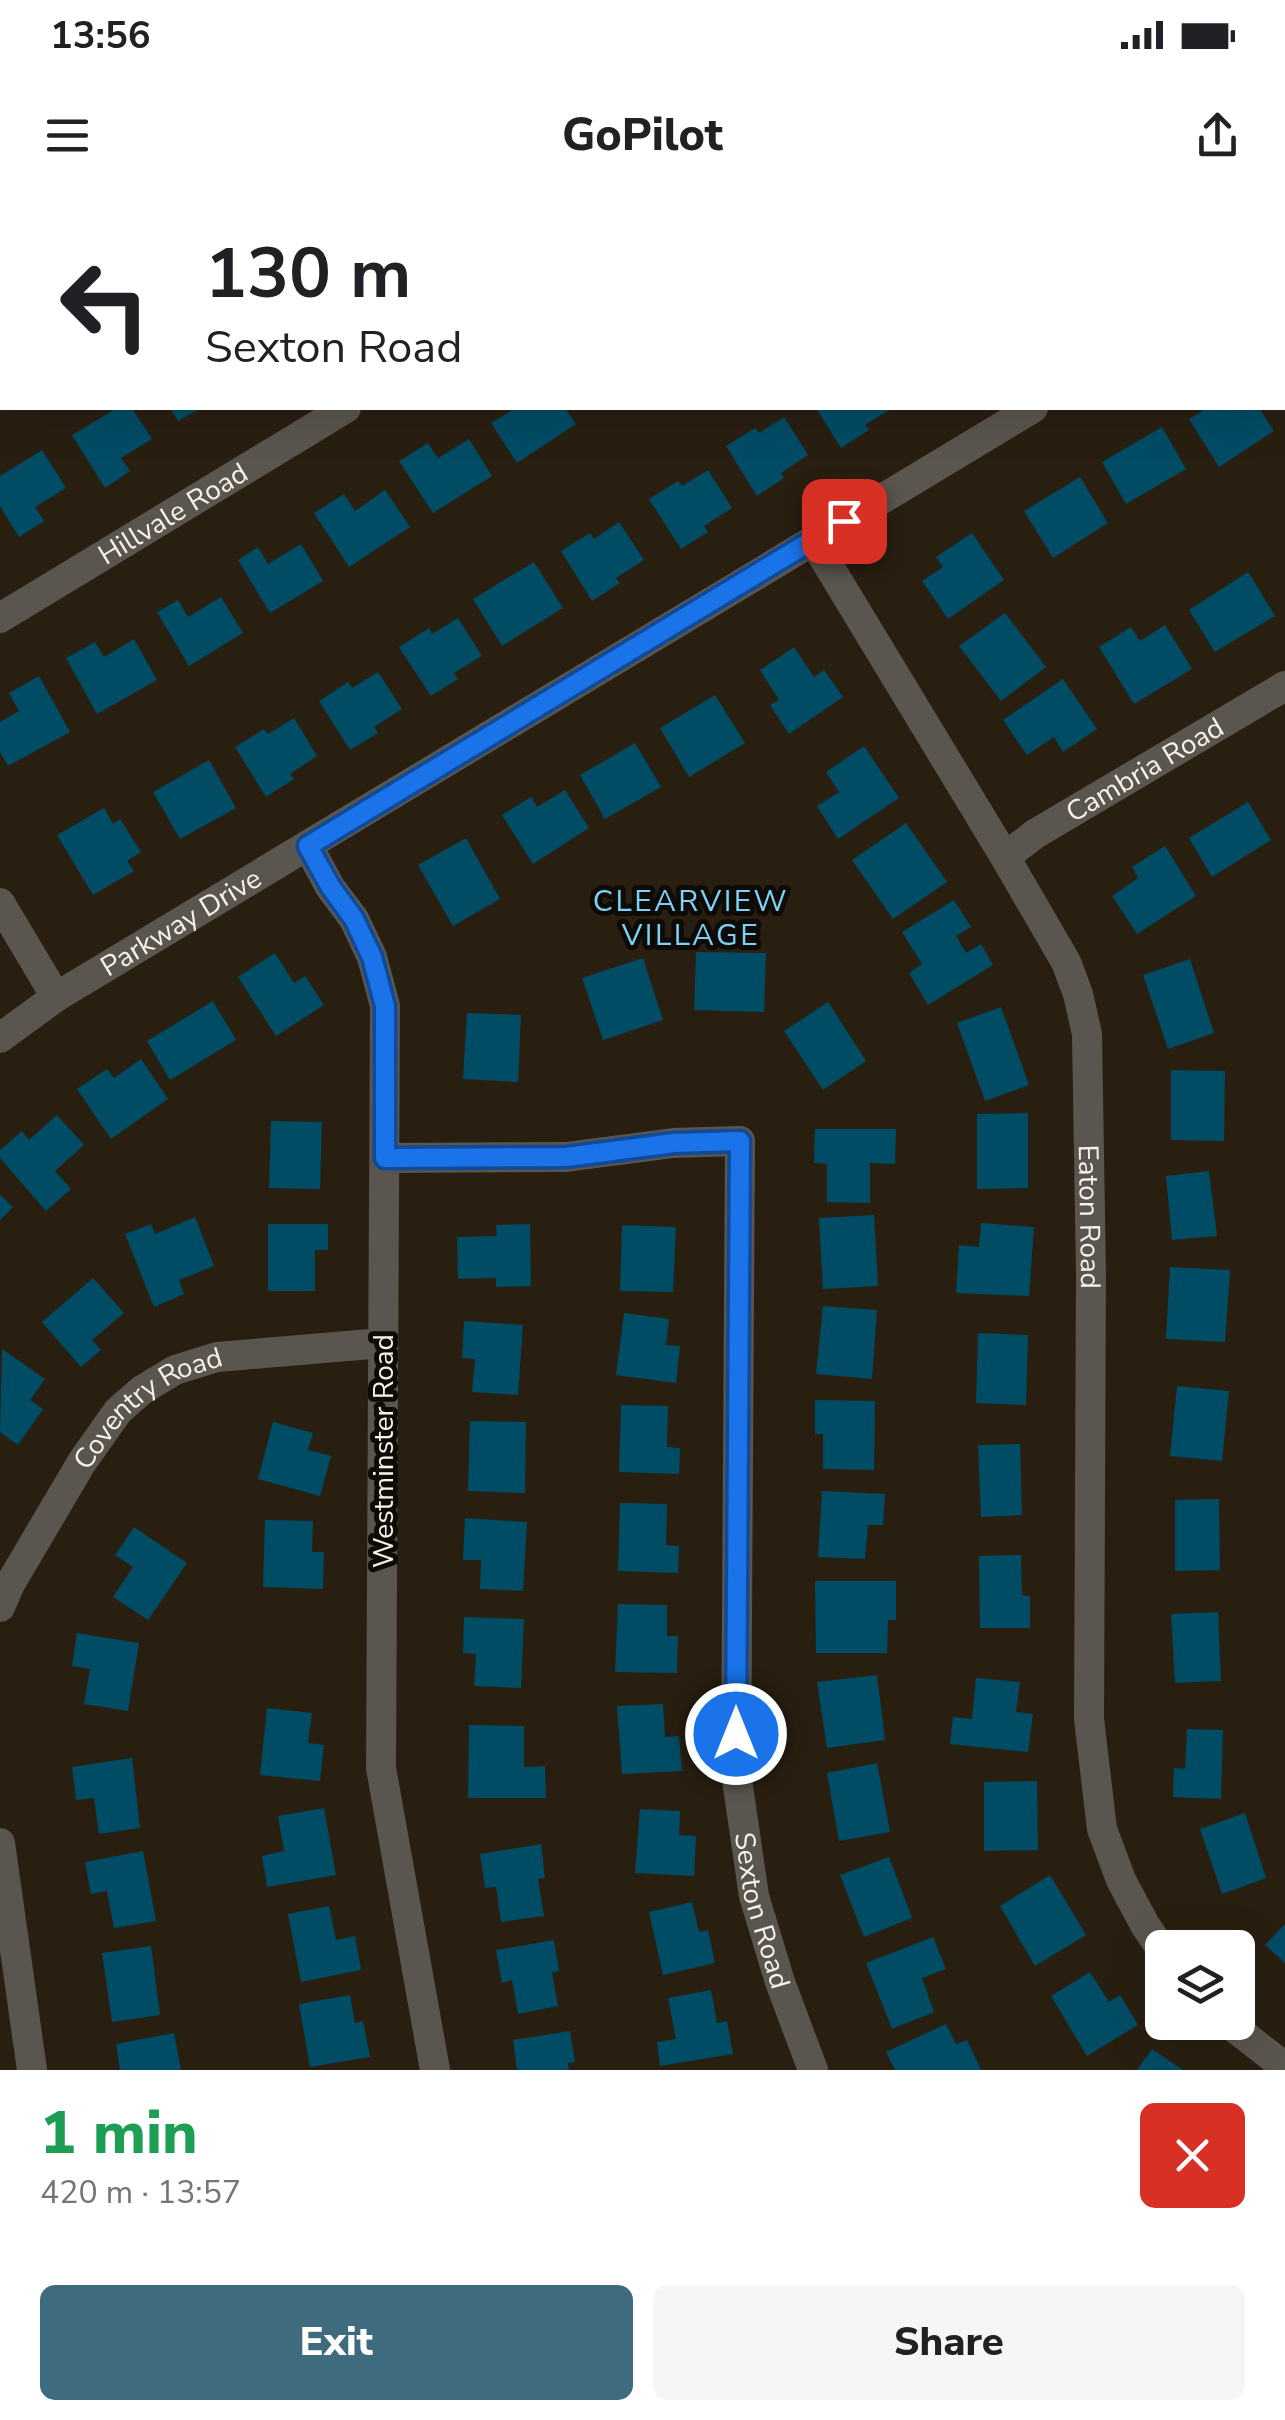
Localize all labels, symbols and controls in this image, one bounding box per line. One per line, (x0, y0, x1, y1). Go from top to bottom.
text: 13:56 (50, 10, 151, 61)
text: GoPilot (562, 105, 723, 166)
icon: menu (40, 108, 95, 163)
icon: share (1190, 108, 1245, 163)
text: 130 m (205, 226, 411, 322)
icon: left (40, 240, 170, 370)
text: Sexton Road (205, 317, 462, 378)
street label: Hillvale Road (91, 454, 255, 574)
pin (802, 479, 887, 564)
icon: arrive (817, 494, 872, 549)
street label: Cambria Road (1059, 709, 1231, 832)
street label: Parkway Drive (94, 860, 269, 986)
district label: CLEARVIEW VILLAGE (593, 881, 789, 956)
street label: Eaton Road (1069, 1144, 1109, 1289)
street label: Westminster Road (365, 1334, 403, 1568)
street label: Coventry Road (65, 1339, 227, 1477)
position arrow (684, 1682, 788, 1786)
street label: Sexton Road (725, 1830, 799, 1994)
map controls (1145, 1930, 1255, 2040)
button: layers (1145, 1930, 1255, 2040)
text: 1 min (40, 2092, 198, 2174)
button: close (1140, 2103, 1245, 2208)
text: 420 m · 13:57 (40, 2171, 241, 2214)
button: Exit (40, 2285, 633, 2400)
button: Share (653, 2285, 1245, 2400)

